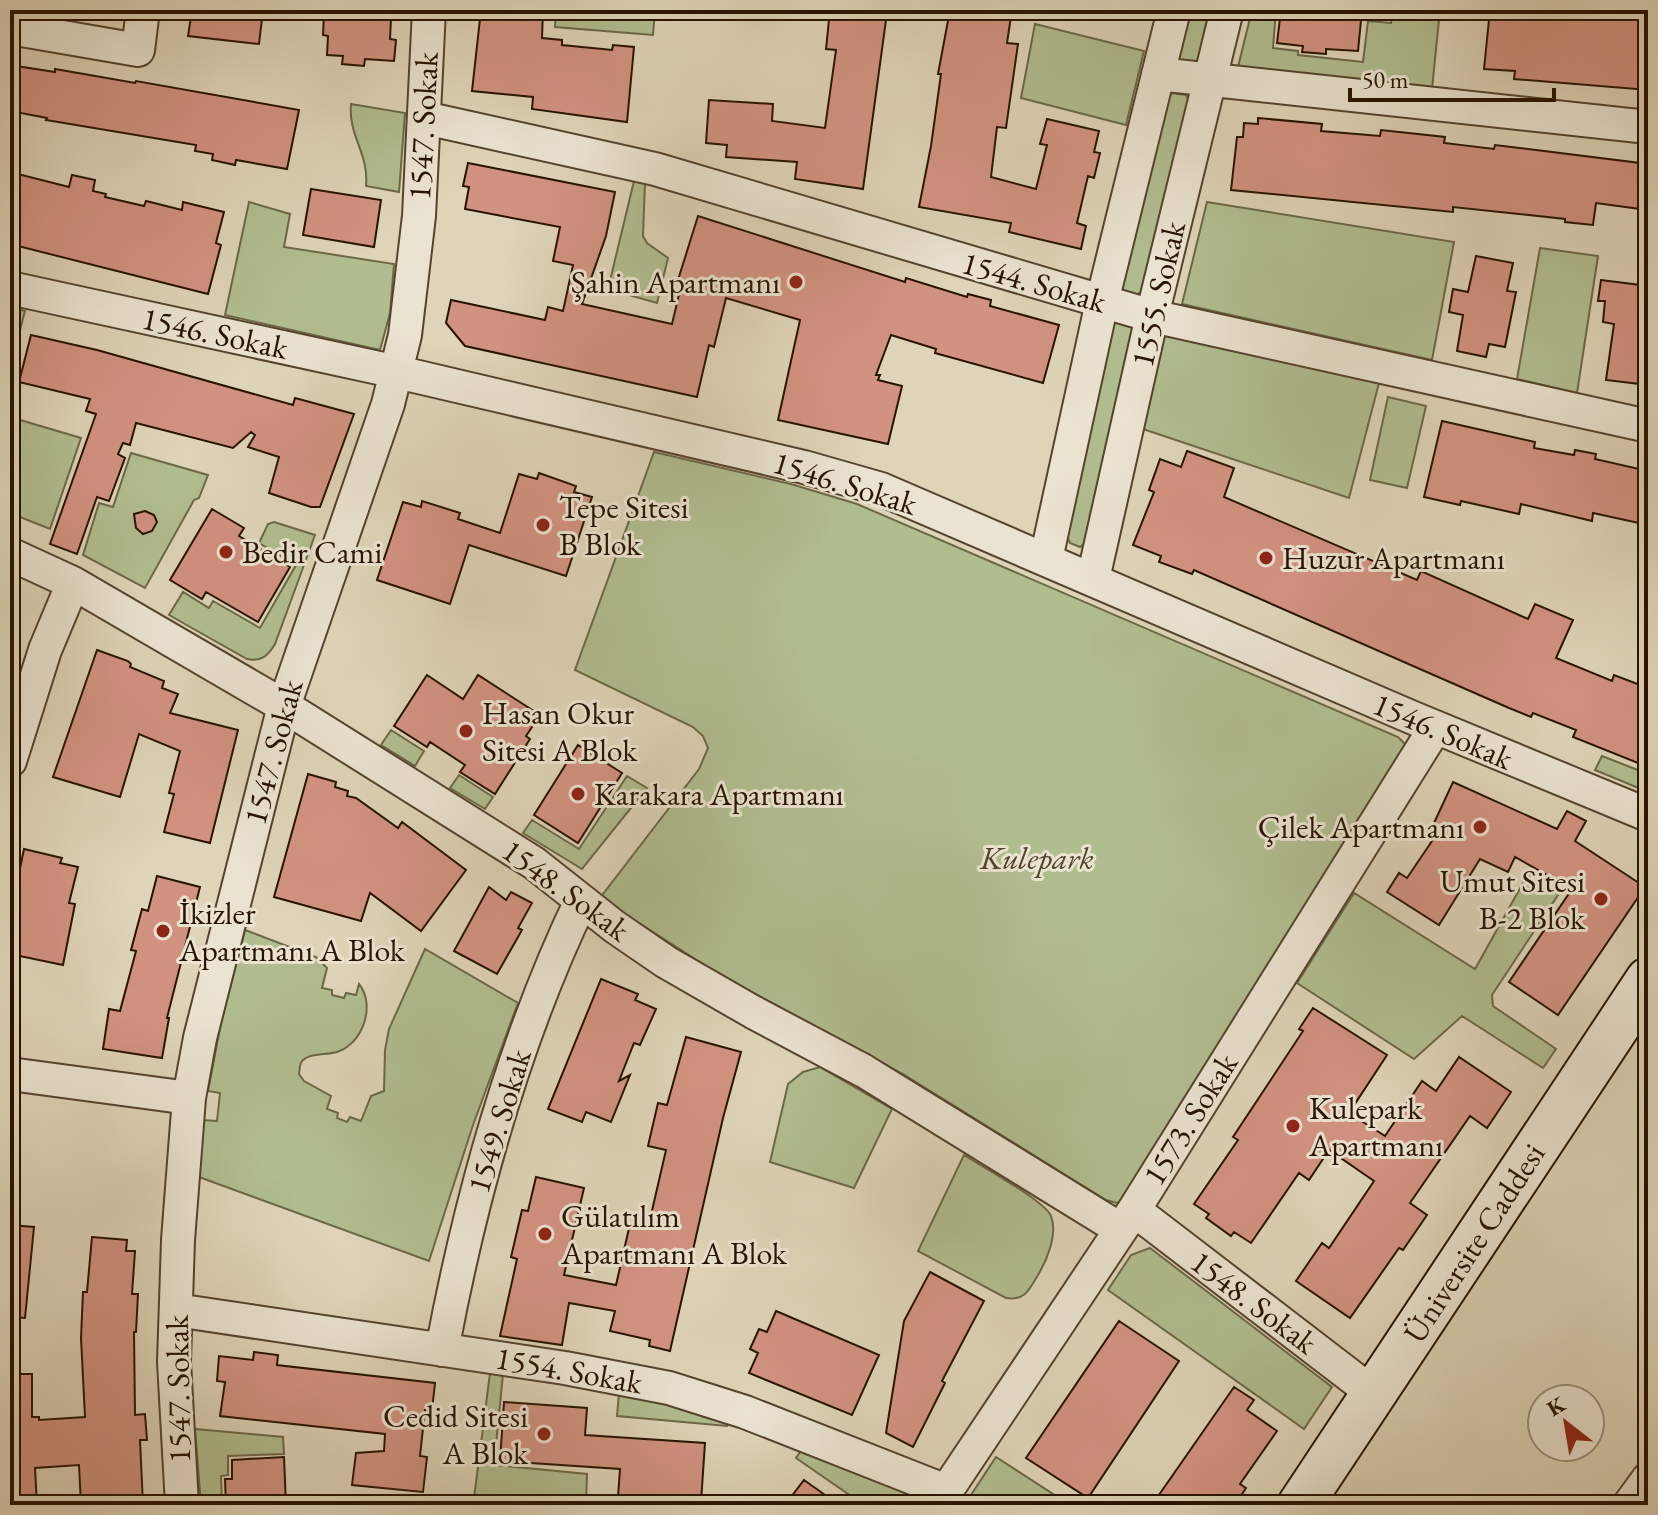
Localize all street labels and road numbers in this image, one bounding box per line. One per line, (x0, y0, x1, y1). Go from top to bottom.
street label: 1547. Sokak (398, 50, 448, 201)
street label: 1555. Sokak (1121, 216, 1195, 371)
street label: 1544. Sokak (957, 241, 1112, 323)
street label: 1546. Sokak (138, 297, 293, 369)
street label: 1546. Sokak (768, 441, 923, 525)
street label: 1547. Sokak (234, 674, 313, 829)
street label: 1546. Sokak (1367, 683, 1520, 780)
street label: 1548. Sokak (494, 829, 639, 951)
street label: 1549. Sokak (457, 1043, 541, 1198)
street label: 1573. Sokak (1133, 1044, 1248, 1193)
street label: Üniversite Caddesi (1394, 1135, 1554, 1351)
street label: 1548. Sokak (1182, 1241, 1327, 1364)
street label: 1547. Sokak (156, 1314, 200, 1463)
street label: 1554. Sokak (492, 1336, 647, 1404)

